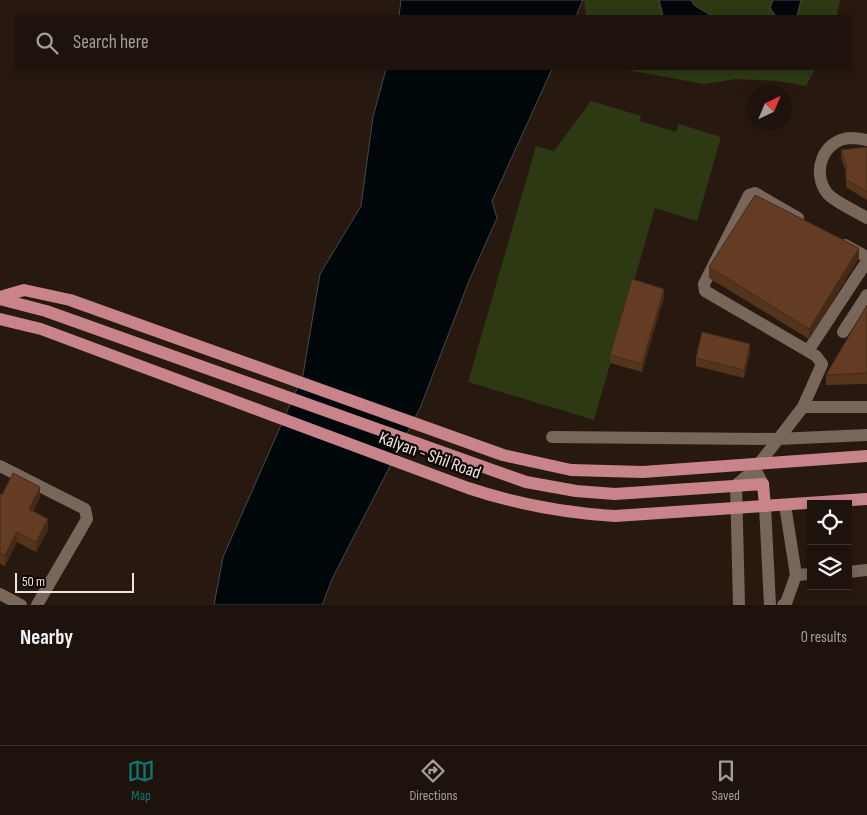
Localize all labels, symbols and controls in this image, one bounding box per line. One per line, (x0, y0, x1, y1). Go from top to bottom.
search box (15, 15, 852, 70)
icon: search (33, 29, 61, 57)
text: Search here (73, 31, 149, 54)
north arrow (747, 85, 792, 130)
street label: Kalyan - Shil Road (376, 427, 484, 484)
map controls (807, 500, 852, 590)
button: locate (807, 500, 852, 545)
button: layers (807, 545, 852, 590)
scale bar (15, 570, 134, 593)
text: 50 m (22, 573, 45, 590)
text: Nearby (20, 625, 73, 650)
text: 0 results (801, 628, 847, 647)
tab: Map (127, 757, 155, 804)
tab: Directions (409, 757, 458, 804)
tab: Saved (712, 757, 740, 804)

